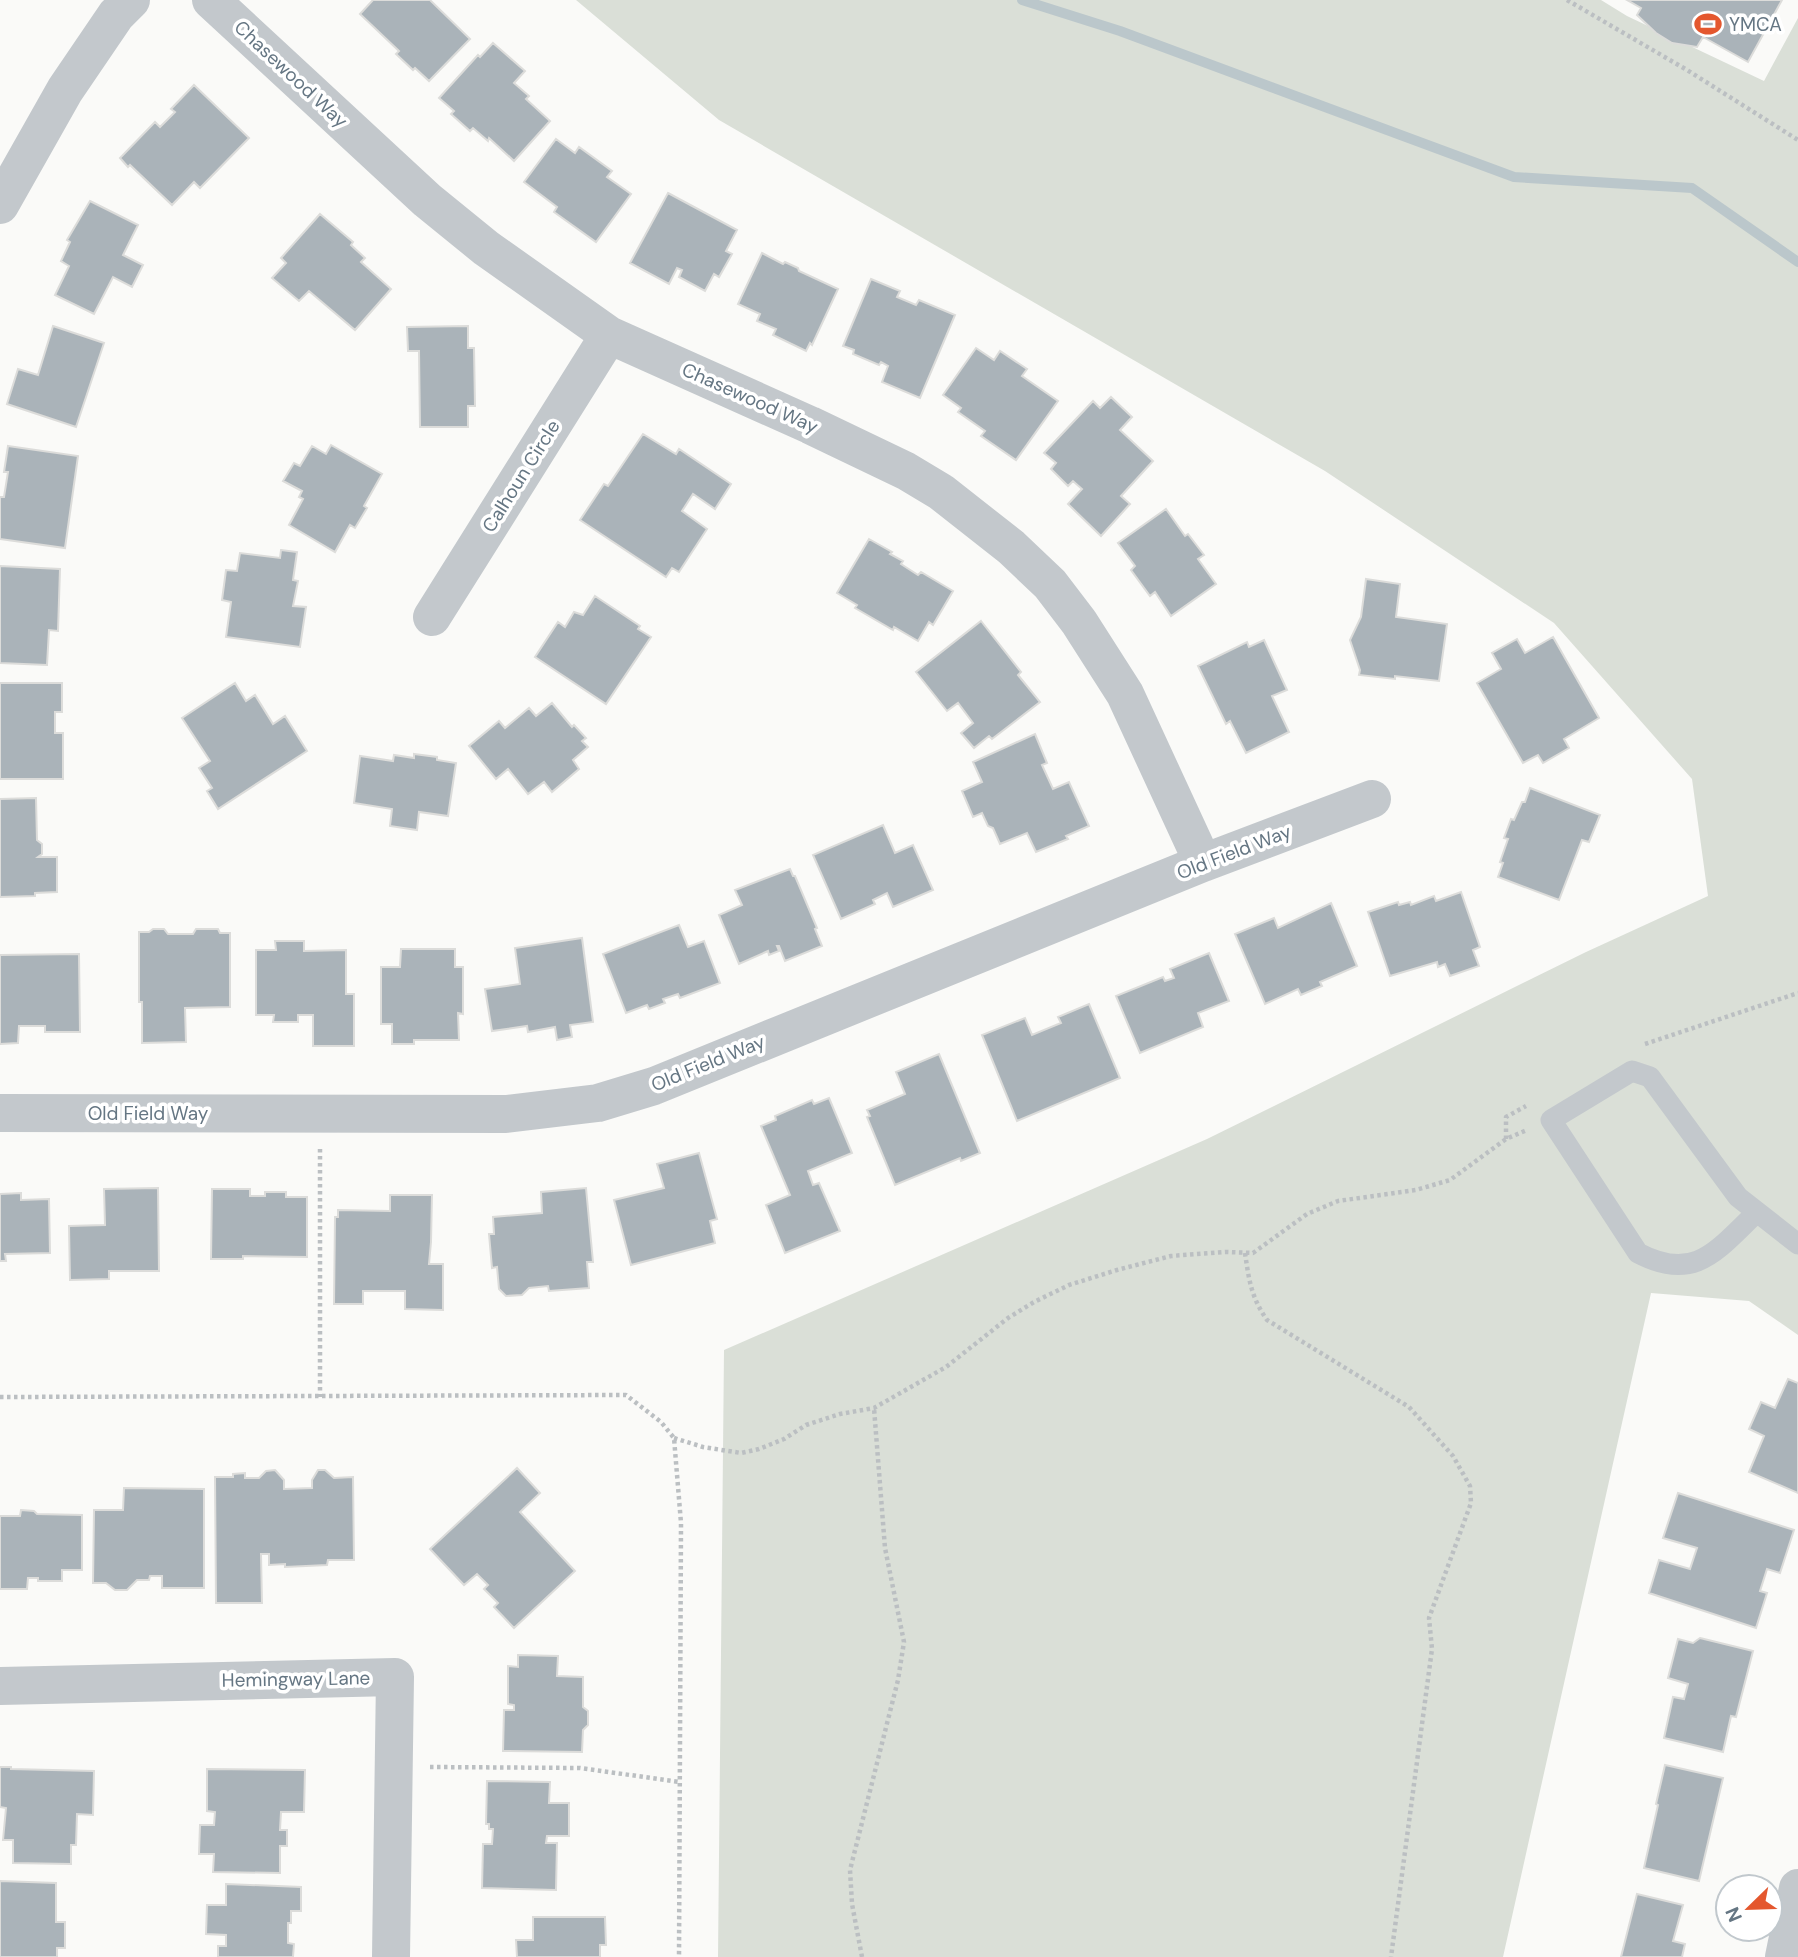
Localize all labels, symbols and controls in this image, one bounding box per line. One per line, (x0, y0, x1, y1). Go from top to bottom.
sports icon: YMCA (1693, 9, 1723, 39)
place label: YMCA (1729, 12, 1782, 37)
street label: Chasewood Way (229, 15, 353, 133)
street label: Chasewood Way (678, 357, 822, 439)
street label: Calhoun Circle (476, 415, 566, 537)
street label: Old Field Way (1173, 819, 1295, 885)
street label: Old Field Way (647, 1029, 769, 1097)
street label: Old Field Way (88, 1101, 209, 1126)
street label: Hemingway Lane (221, 1665, 371, 1693)
north arrow (1714, 1873, 1784, 1943)
text: N (1720, 1903, 1748, 1926)

